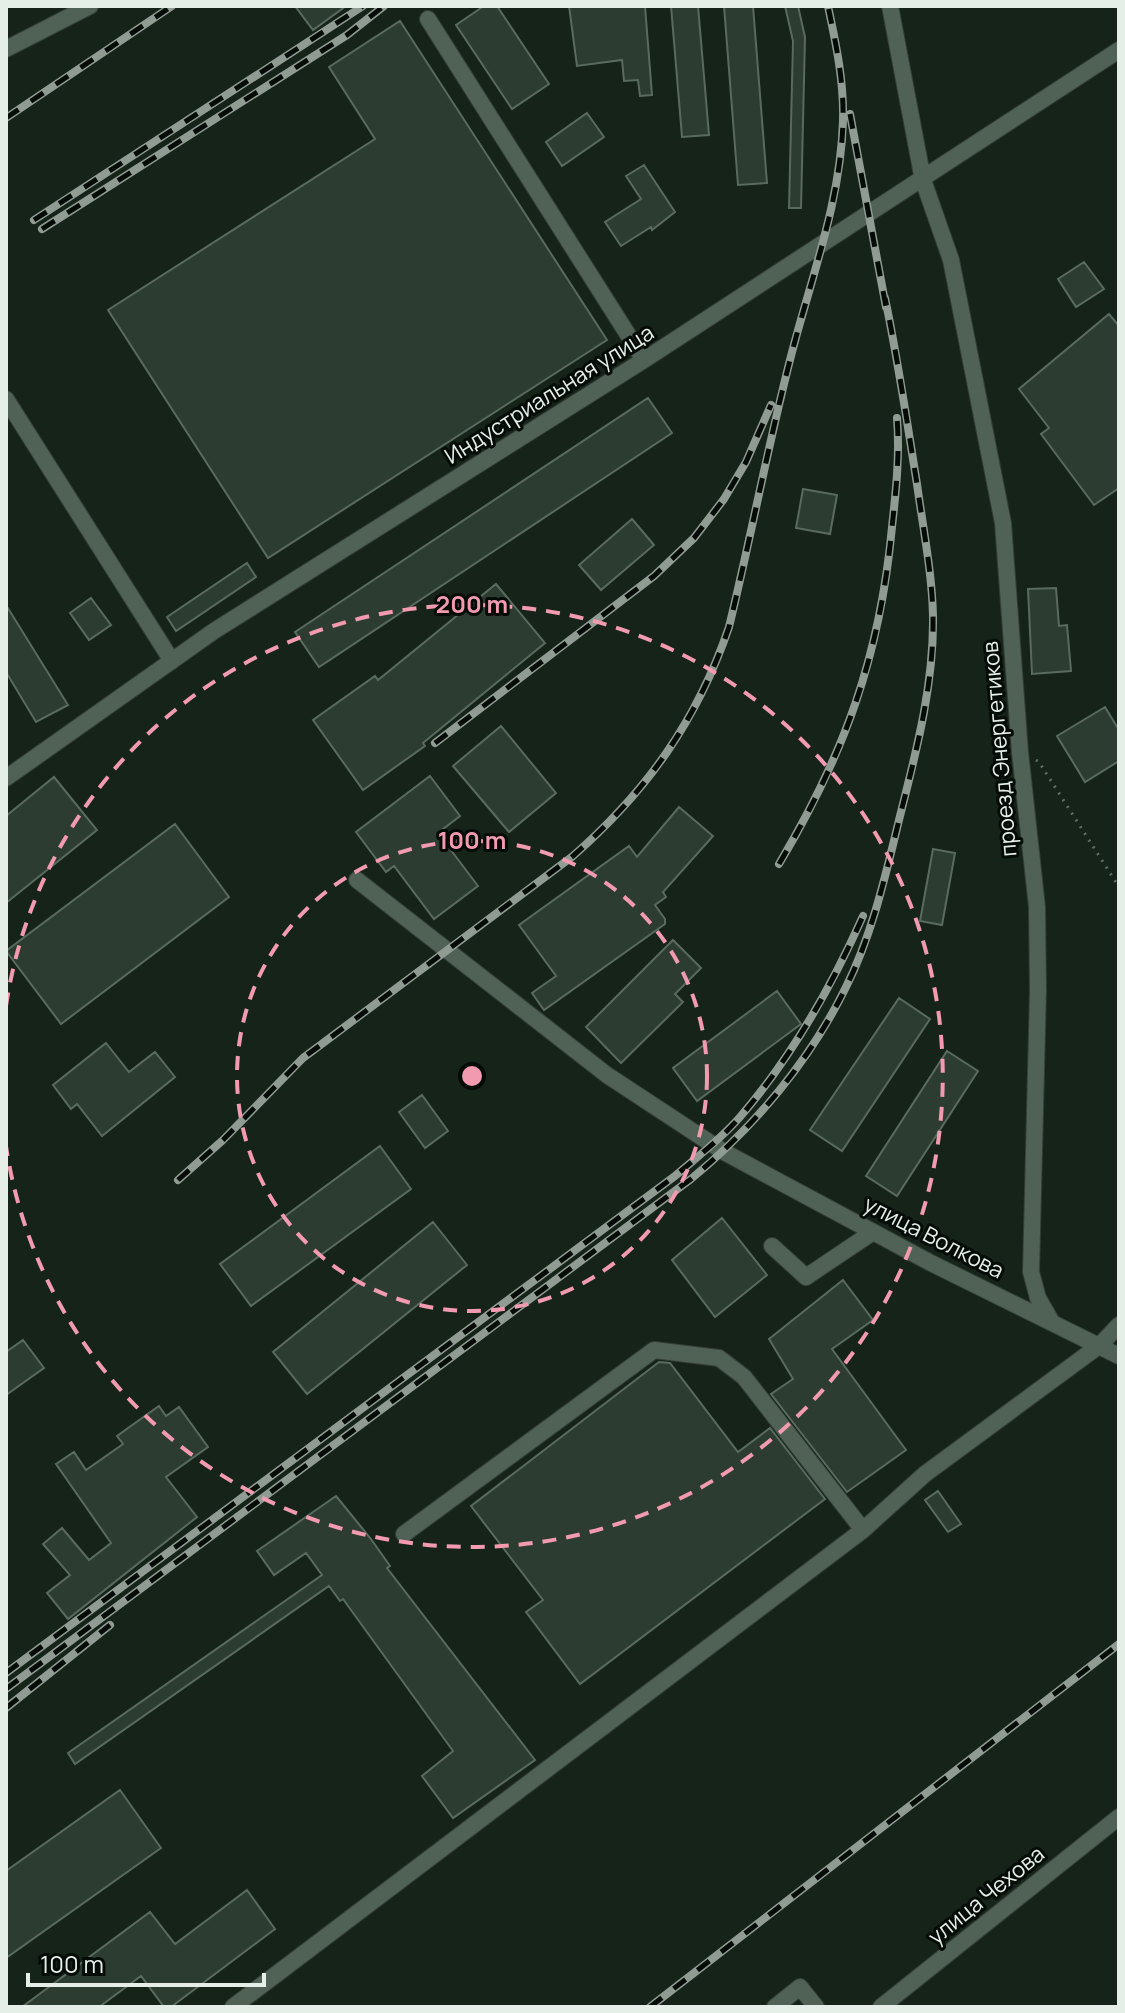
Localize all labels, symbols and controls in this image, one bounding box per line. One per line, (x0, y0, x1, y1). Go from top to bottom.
street label: Индустриальная улица (439, 317, 659, 471)
text: 200 m (436, 587, 508, 620)
street label: проезд Энергетиков (975, 640, 1023, 858)
text: 100 m (438, 823, 506, 856)
centre of rings (458, 1062, 486, 1090)
street label: улица Волкова (859, 1189, 1009, 1285)
street label: улица Чехова (922, 1839, 1050, 1951)
scale bar (28, 1937, 264, 1987)
text: 100 m (40, 1947, 104, 1980)

